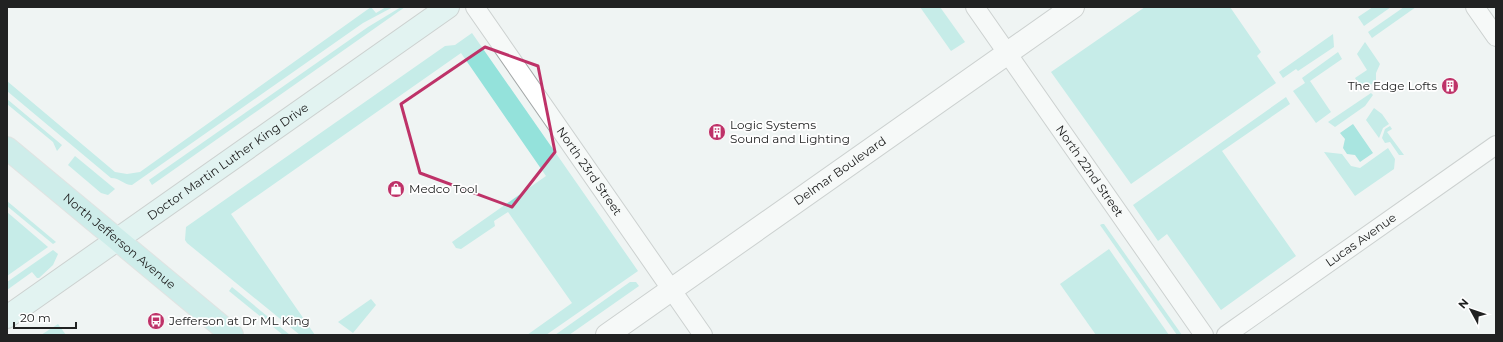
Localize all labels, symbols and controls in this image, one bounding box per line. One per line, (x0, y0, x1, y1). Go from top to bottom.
building icon: The Edge Lofts (1440, 76, 1460, 96)
place label: The Edge Lofts (1348, 78, 1437, 93)
street label: Doctor Martin Luther King Drive (144, 100, 311, 223)
place label: Logic Systems Sound and Lighting (730, 117, 850, 146)
building icon: Logic Systems Sound and Lighting (707, 122, 727, 142)
street label: North 22nd Street (1053, 122, 1127, 219)
street label: North 23rd Street (554, 124, 626, 218)
street label: Delmar Boulevard (791, 133, 889, 208)
shop icon: Medco Tool (386, 179, 406, 199)
place label: Medco Tool (409, 181, 478, 196)
street label: North Jefferson Avenue (60, 190, 179, 292)
street label: Lucas Avenue (1322, 210, 1399, 270)
north arrow (1451, 290, 1491, 330)
text: N (1455, 296, 1472, 311)
scale bar (14, 304, 76, 330)
text: 20 m (20, 310, 51, 325)
bus stop icon: Jefferson at Dr ML King (146, 311, 166, 331)
place label: Jefferson at Dr ML King (168, 313, 310, 328)

